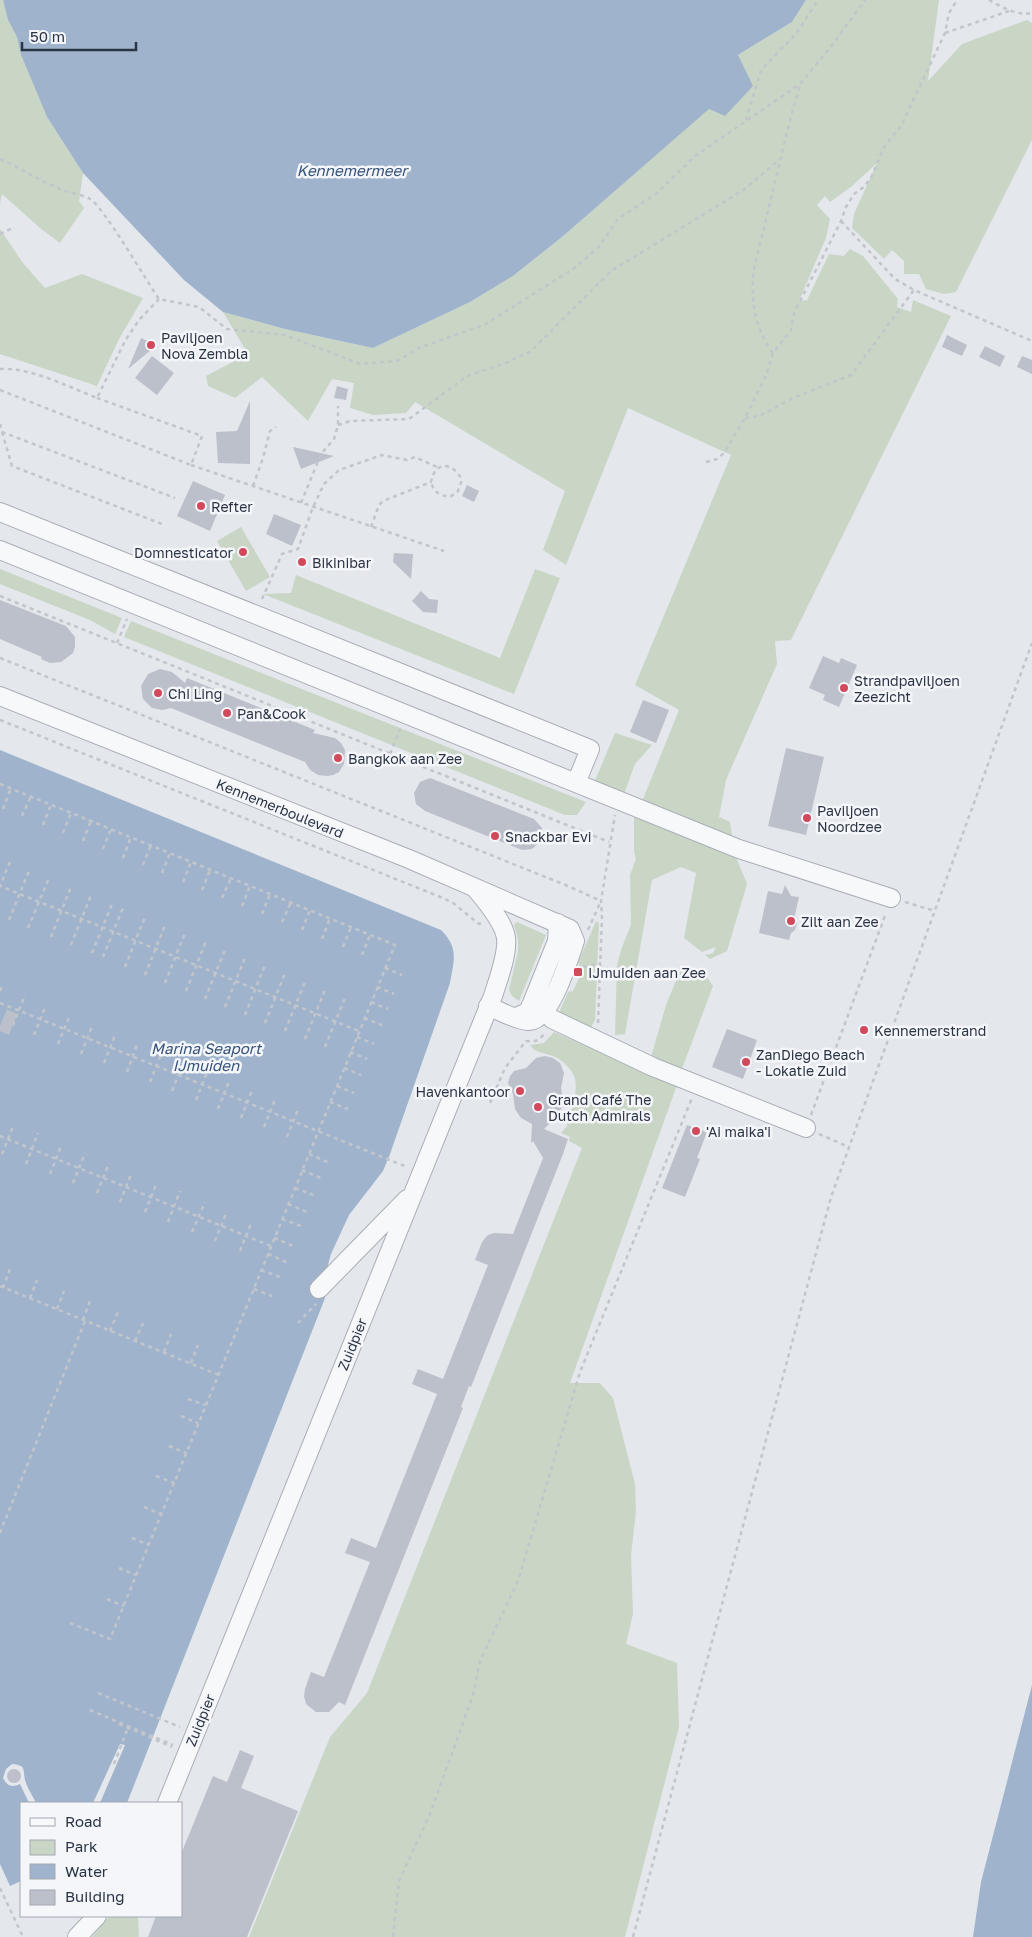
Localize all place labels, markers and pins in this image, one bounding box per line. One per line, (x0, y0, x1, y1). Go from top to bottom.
place label: Paviljoen Nova Zembla (161, 329, 248, 362)
marker: Paviljoen Nova Zembla (145, 339, 157, 351)
place label: Refter (211, 498, 253, 515)
marker: Refter (195, 500, 207, 512)
place label: Domnesticator (134, 544, 234, 561)
marker: Domnesticator (237, 546, 249, 558)
place label: Bikinibar (312, 554, 372, 571)
marker: Bikinibar (296, 556, 308, 568)
place label: Strandpaviljoen Zeezicht (854, 672, 960, 705)
marker: Strandpaviljoen Zeezicht (838, 682, 850, 694)
place label: Chi Ling (168, 685, 222, 702)
marker: Chi Ling (152, 687, 164, 699)
place label: Pan&Cook (237, 705, 306, 722)
marker: Pan&Cook (221, 707, 233, 719)
place label: Bangkok aan Zee (348, 750, 462, 767)
marker: Bangkok aan Zee (332, 752, 344, 764)
place label: Paviljoen Noordzee (817, 802, 882, 835)
marker: Paviljoen Noordzee (801, 812, 813, 824)
place label: Snackbar Evi (505, 828, 592, 845)
marker: Snackbar Evi (489, 830, 501, 842)
place label: Zilt aan Zee (801, 913, 879, 930)
marker: Zilt aan Zee (785, 915, 797, 927)
place label: IJmuiden aan Zee (588, 964, 706, 981)
marker: IJmuiden aan Zee (572, 966, 584, 978)
place label: Kennemerstrand (874, 1022, 986, 1039)
marker: Kennemerstrand (858, 1024, 870, 1036)
place label: ZanDiego Beach - Lokatie Zuid (756, 1046, 865, 1079)
marker: ZanDiego Beach - Lokatie Zuid (740, 1056, 752, 1068)
place label: Havenkantoor (415, 1083, 511, 1100)
marker: Havenkantoor (514, 1085, 526, 1097)
place label: Grand Café The Dutch Admirals (548, 1091, 651, 1124)
marker: Grand Café The Dutch Admirals (532, 1101, 544, 1113)
place label: 'Ai maika'i (706, 1123, 771, 1140)
marker: 'Ai maika'i (690, 1125, 702, 1137)

